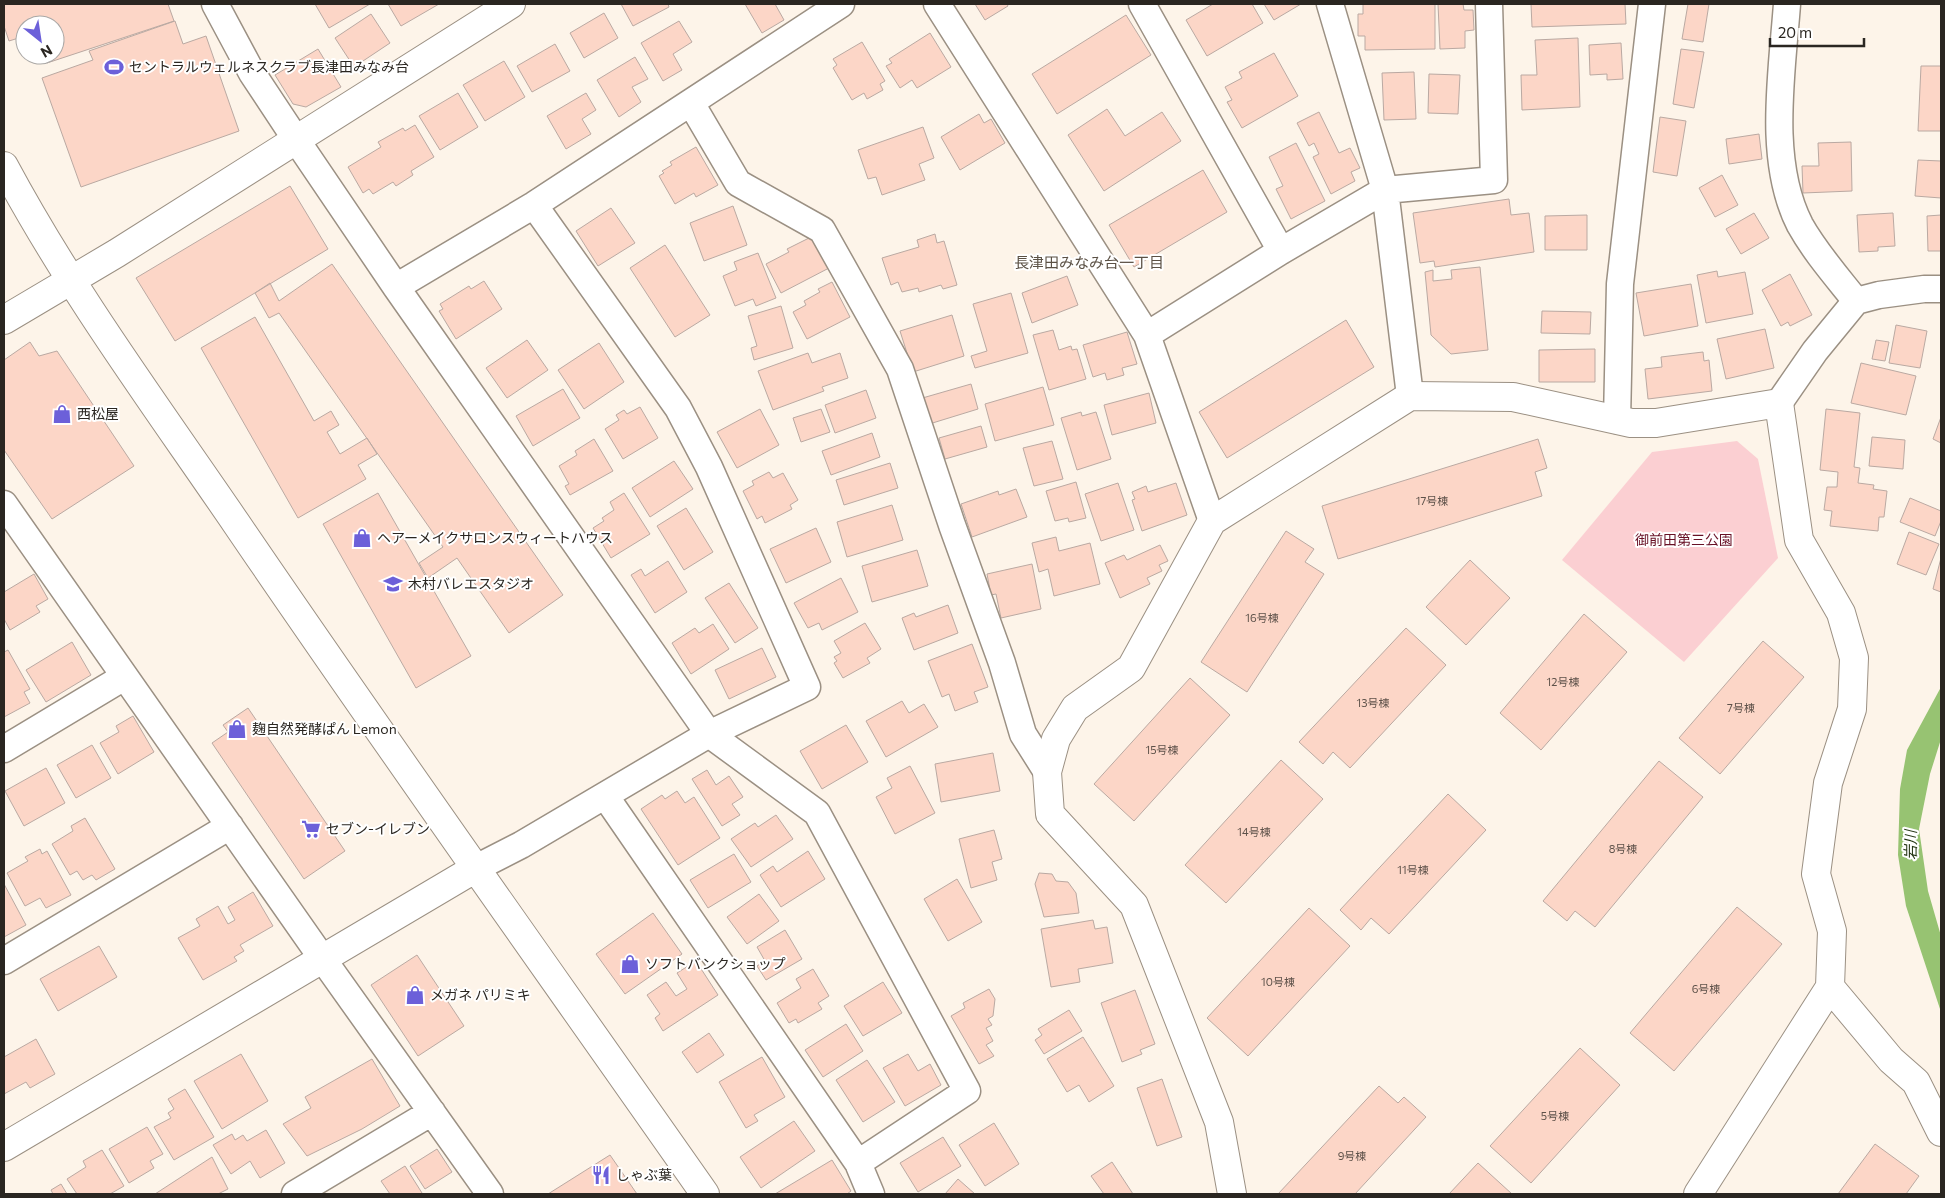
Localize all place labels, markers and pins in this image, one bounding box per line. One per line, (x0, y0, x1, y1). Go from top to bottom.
sports icon: セントラルウェルネスクラブ長津田みなみ台 (103, 56, 125, 78)
place label: セントラルウェルネスクラブ長津田みなみ台 (129, 58, 409, 75)
shop icon: 西松屋 (51, 403, 73, 425)
place label: 西松屋 (77, 405, 119, 422)
shop icon: ヘアーメイクサロンスウィートハウス (351, 527, 373, 549)
place label: ヘアーメイクサロンスウィートハウス (377, 529, 613, 546)
school or university icon: 木村バレエスタジオ (382, 573, 404, 595)
place label: 木村バレエスタジオ (408, 575, 534, 592)
shop icon: 麹自然発酵ぱん Lemon (226, 718, 248, 740)
place label: 麹自然発酵ぱん Lemon (252, 720, 397, 737)
supermarket icon: セブン-イレブン (300, 818, 322, 840)
place label: セブン-イレブン (326, 820, 430, 837)
shop icon: ソフトバンクショップ (619, 953, 641, 975)
place label: ソフトバンクショップ (645, 955, 786, 972)
shop icon: メガネ パリミキ (404, 984, 426, 1006)
place label: メガネ パリミキ (430, 986, 531, 1003)
restaurant icon: しゃぶ葉 (590, 1164, 612, 1186)
place label: しゃぶ葉 (616, 1166, 672, 1183)

